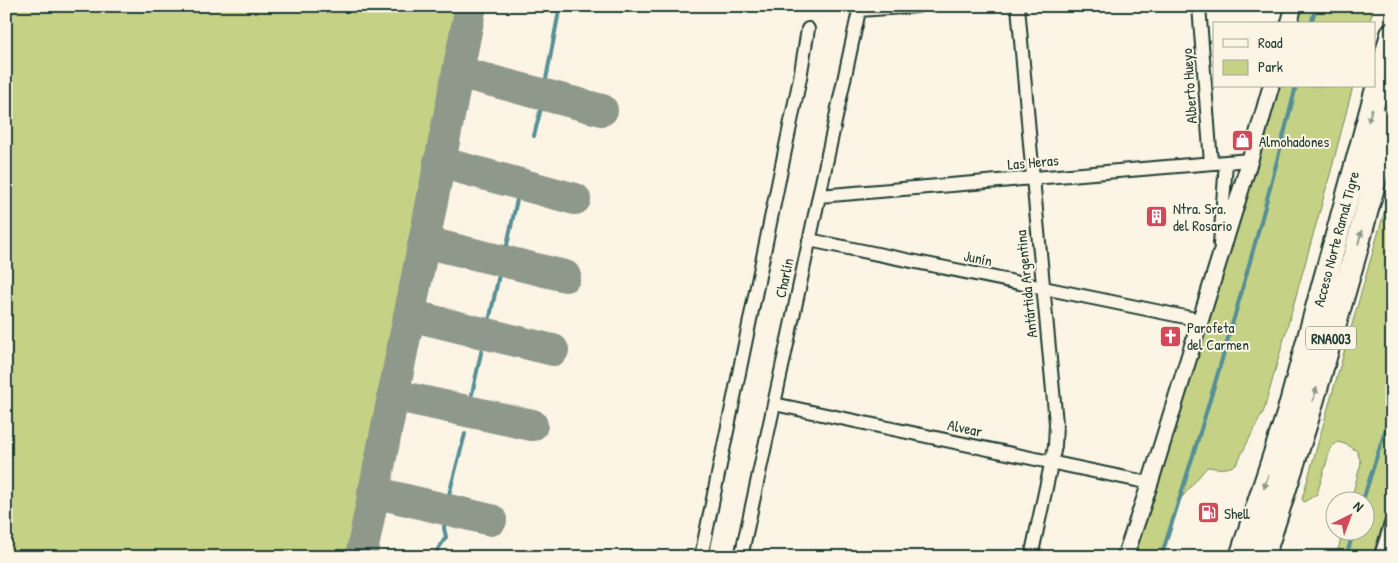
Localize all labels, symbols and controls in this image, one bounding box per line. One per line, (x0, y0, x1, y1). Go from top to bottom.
legend (1213, 22, 1376, 88)
text: Road (1258, 32, 1283, 53)
street label: Alberto Hueyo (1176, 48, 1202, 124)
text: Park (1258, 56, 1283, 77)
one-way arrow (1366, 107, 1374, 122)
shop icon: Almohadones (1231, 129, 1255, 153)
place label: Almohadones (1259, 131, 1329, 152)
street label: Las Heras (1007, 149, 1060, 175)
street label: Acceso Norte Ramal Tigre (1308, 169, 1364, 309)
place label: Ntra. Sra. del Rosario (1173, 198, 1232, 236)
building icon: Ntra. Sra. del Rosario (1145, 205, 1169, 229)
street label: Antártida Argentina (1010, 229, 1042, 339)
one-way arrow (1356, 230, 1364, 245)
street label: Junín (962, 245, 994, 271)
street label: Charlín (770, 256, 799, 300)
place label: Parofeta del Carmen (1187, 317, 1249, 355)
church icon: Parofeta del Carmen (1159, 324, 1183, 348)
road number: RNA003 (1306, 326, 1356, 349)
one-way arrow (1311, 386, 1319, 401)
street label: Alvear (946, 414, 984, 442)
one-way arrow (1262, 474, 1269, 489)
north arrow (1326, 490, 1376, 540)
text: N (1350, 496, 1369, 516)
fuel station icon: Shell (1196, 501, 1220, 525)
place label: Shell (1224, 503, 1250, 524)

